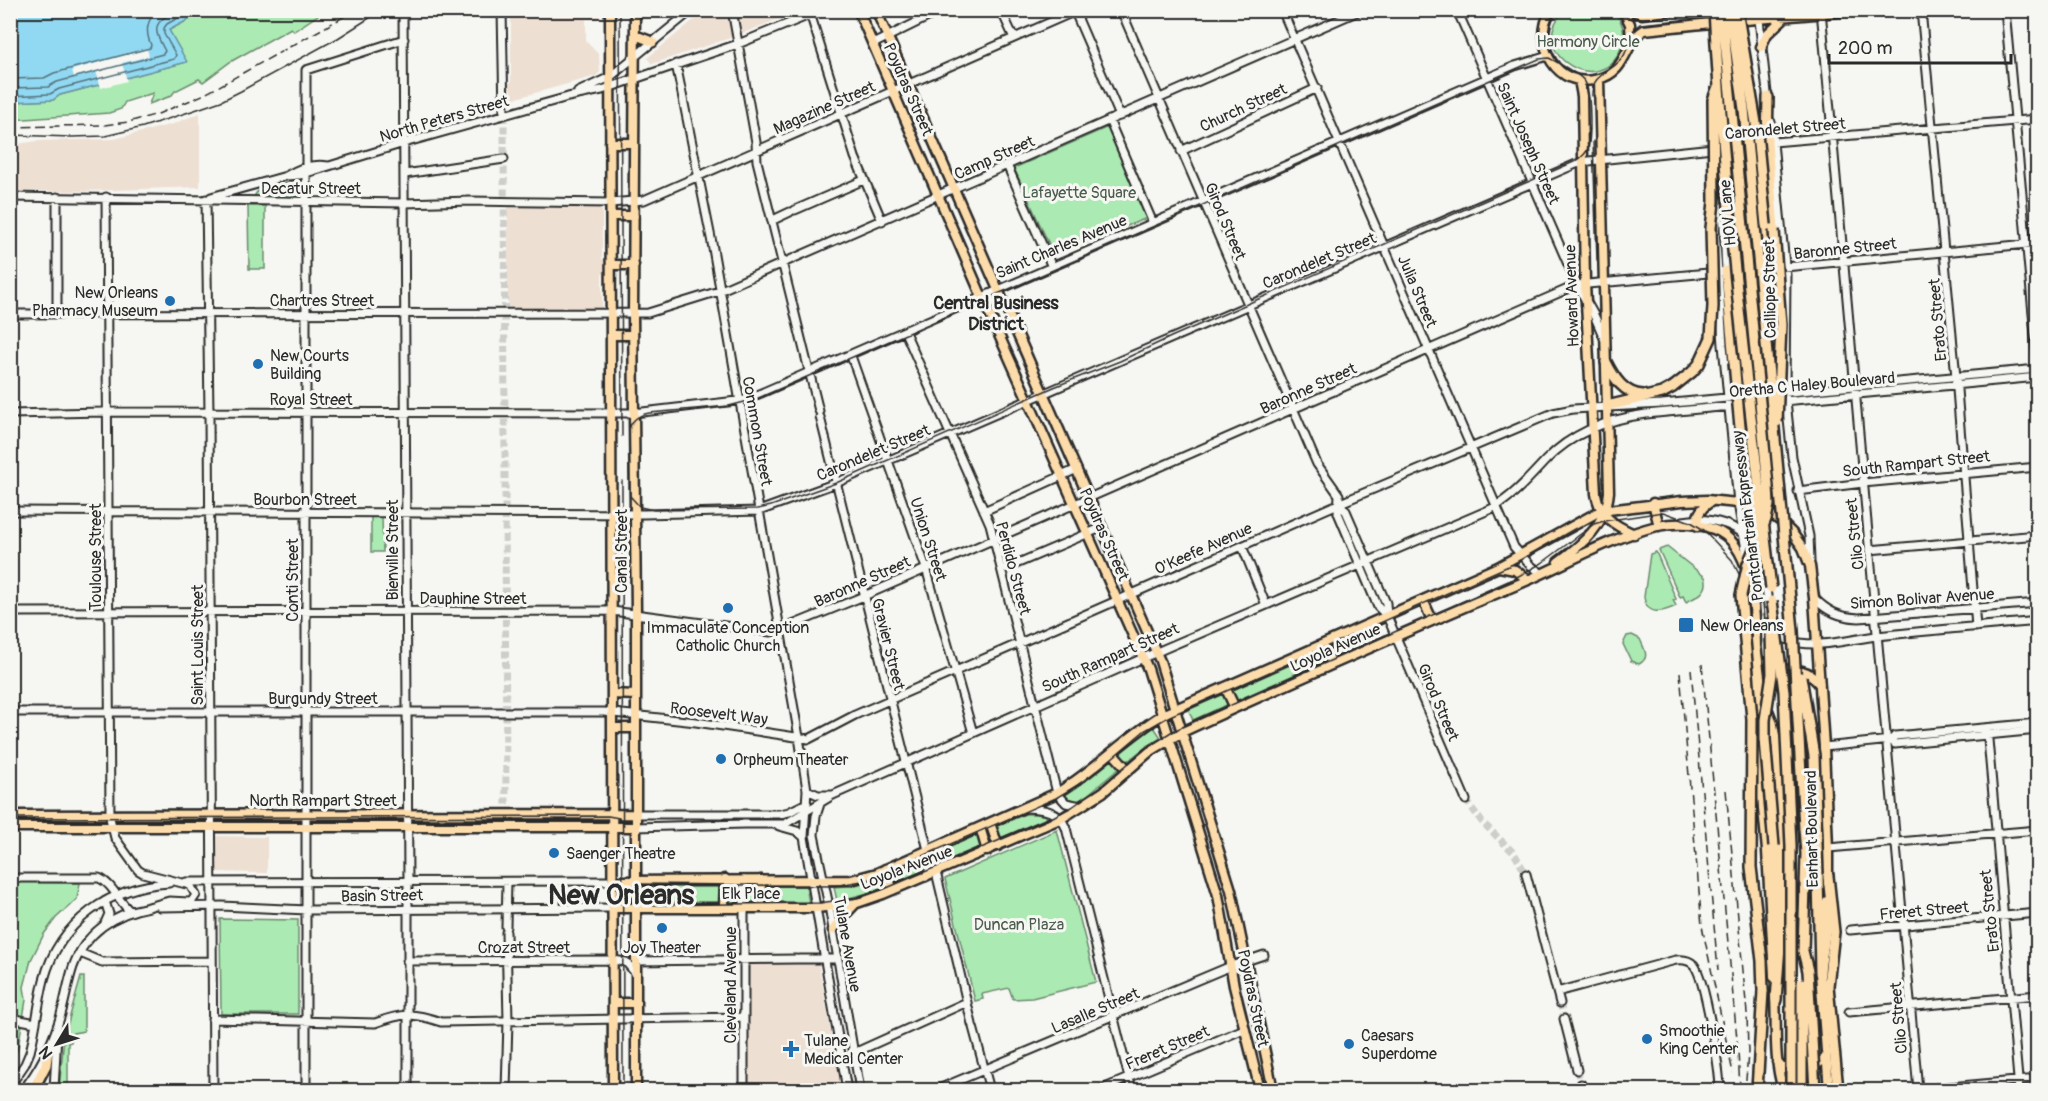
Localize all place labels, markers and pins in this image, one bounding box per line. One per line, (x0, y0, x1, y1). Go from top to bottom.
place label: New Orleans Pharmacy Museum (32, 283, 158, 321)
marker: New Orleans Pharmacy Museum (163, 294, 177, 308)
place label: New Courts Building (270, 346, 349, 384)
marker: New Courts Building (251, 357, 265, 371)
marker: Immaculate Conception Catholic Church (721, 601, 735, 615)
marker: New Orleans (1677, 616, 1695, 634)
place label: New Orleans (1700, 616, 1783, 636)
place label: Immaculate Conception Catholic Church (647, 618, 809, 656)
place label: Orpheum Theater (733, 750, 849, 770)
marker: Orpheum Theater (714, 752, 728, 766)
place label: Saenger Theatre (566, 844, 676, 864)
marker: Saenger Theatre (547, 846, 561, 860)
marker: Joy Theater (655, 921, 669, 935)
place label: Joy Theater (623, 938, 701, 958)
place label: Smoothie King Center (1659, 1021, 1739, 1059)
place label: Caesars Superdome (1361, 1026, 1437, 1064)
place label: Tulane Medical Center (804, 1031, 904, 1069)
marker: Smoothie King Center (1640, 1032, 1654, 1046)
marker: Caesars Superdome (1342, 1037, 1356, 1051)
marker: Tulane Medical Center (782, 1040, 800, 1058)

